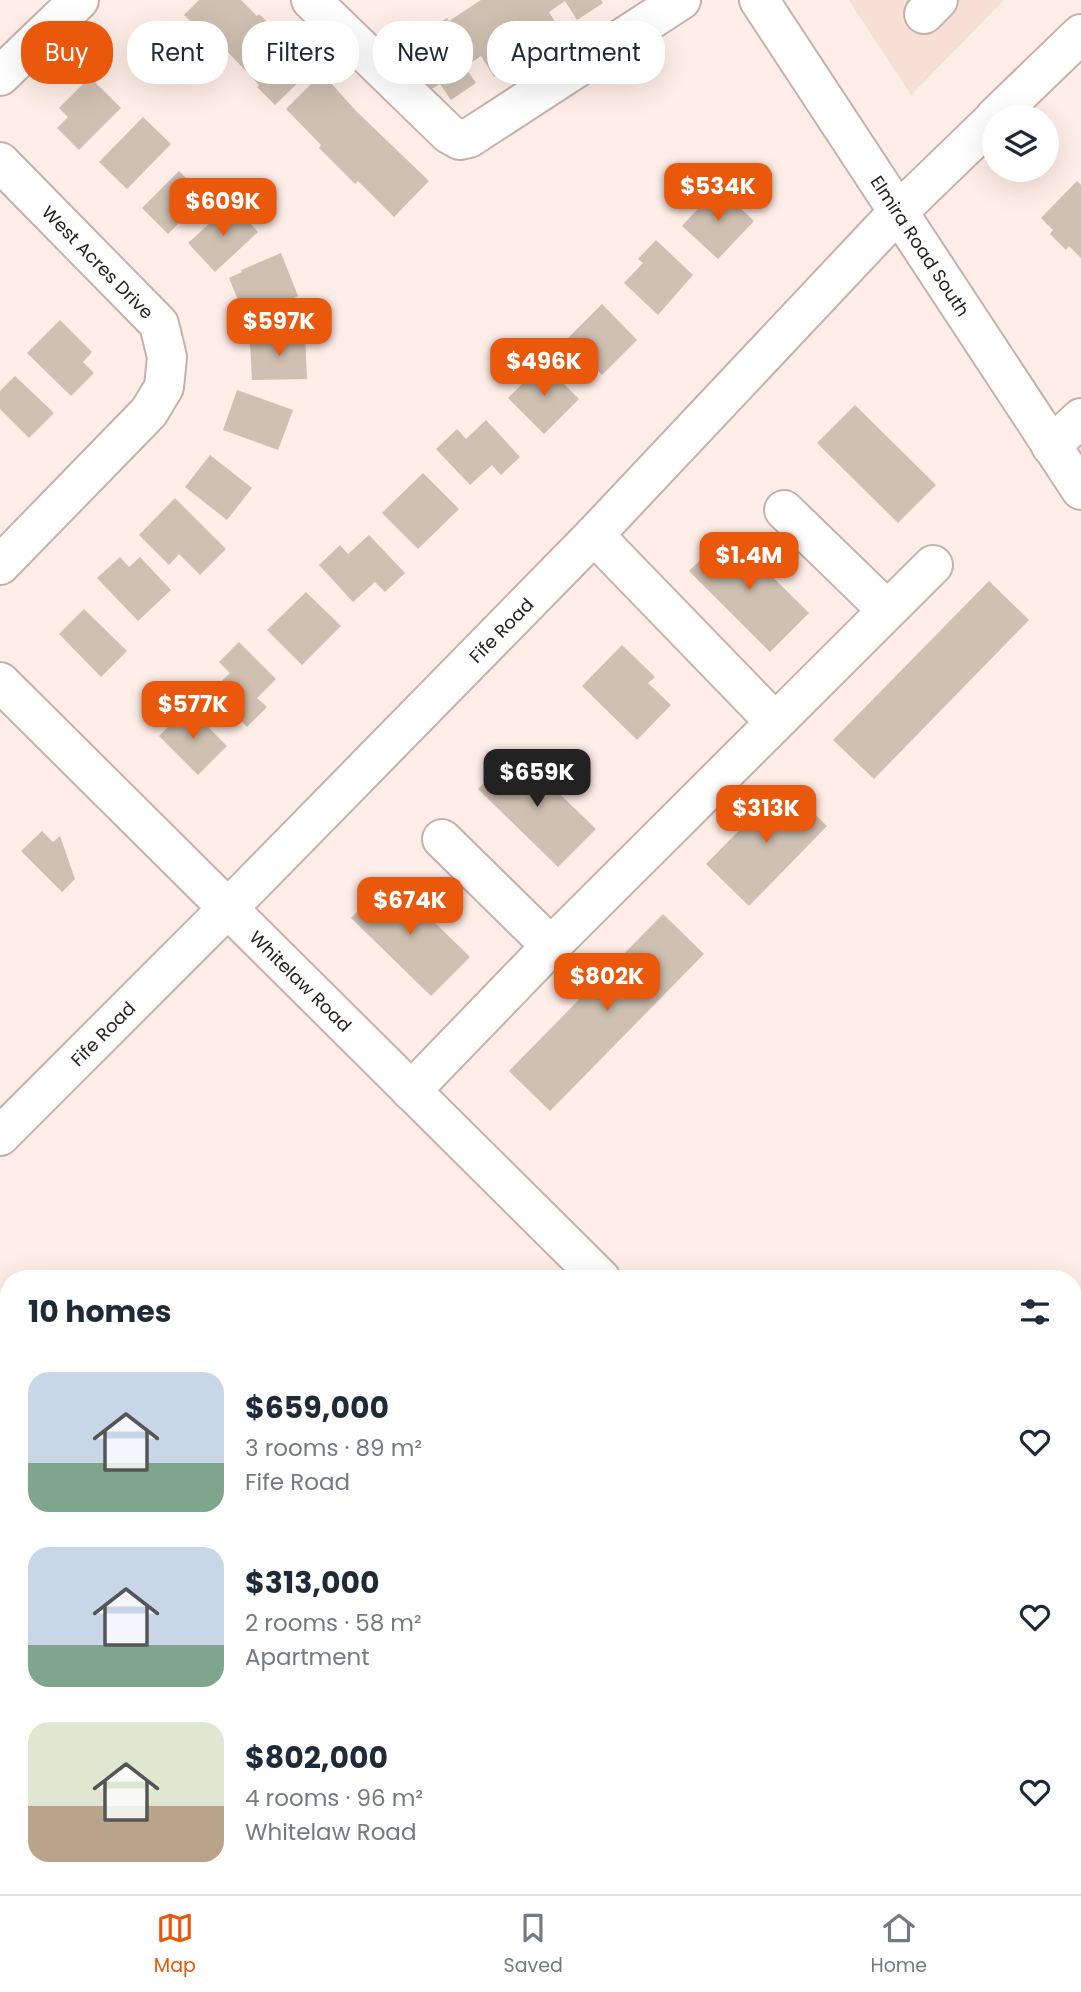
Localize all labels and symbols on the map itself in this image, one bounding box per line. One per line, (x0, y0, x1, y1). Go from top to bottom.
pin: $534K (669, 164, 767, 223)
street label: Elmira Road South (865, 170, 976, 321)
pin: $609K (174, 178, 272, 238)
street label: West Acres Drive (37, 200, 159, 324)
pin: $597K (230, 298, 328, 358)
pin: $496K (495, 338, 593, 398)
pin: $1.4M (700, 532, 798, 592)
street label: Fife Road (463, 592, 539, 668)
pin: $577K (144, 682, 242, 741)
pin: $659K (488, 750, 586, 809)
pin: $313K (717, 786, 815, 845)
pin: $674K (361, 878, 459, 937)
street label: Whitelaw Road (244, 925, 357, 1037)
pin: $802K (558, 954, 656, 1013)
street label: Fife Road (65, 996, 140, 1071)

